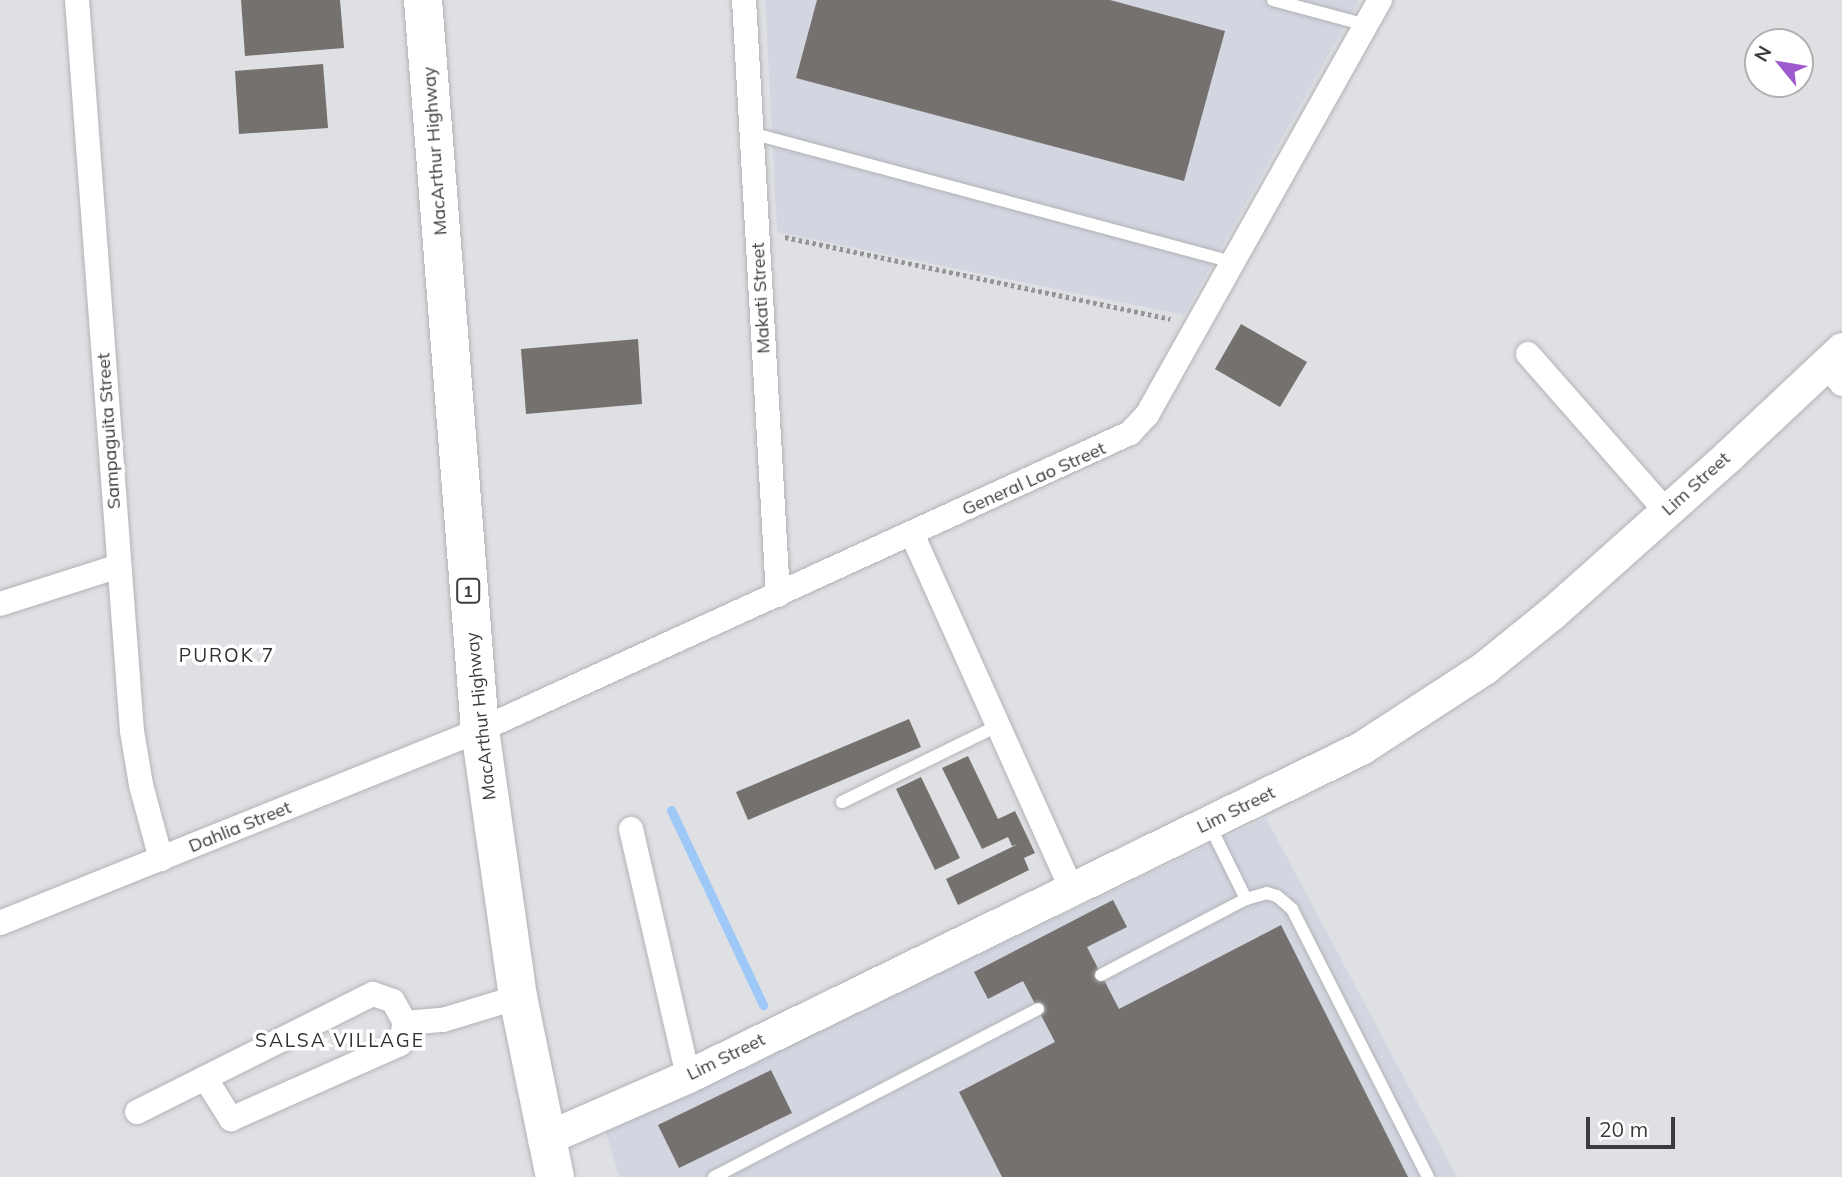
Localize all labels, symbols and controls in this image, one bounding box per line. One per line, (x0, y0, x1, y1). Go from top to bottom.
north arrow (1744, 28, 1814, 98)
text: N (1749, 41, 1777, 66)
street label: MacArthur Highway (418, 66, 452, 236)
street label: Makati Street (747, 242, 775, 354)
street label: Sampaguita Street (93, 352, 125, 510)
street label: General Lao Street (959, 438, 1109, 520)
street label: Lim Street (1657, 448, 1735, 520)
road number: 1 (456, 578, 480, 604)
street label: MacArthur Highway (461, 631, 501, 801)
district label: PUROK 7 (180, 645, 274, 667)
street label: Lim Street (1193, 782, 1279, 838)
street label: Dahlia Street (186, 797, 294, 857)
street label: Lim Street (683, 1029, 769, 1085)
district label: SALSA VILLAGE (257, 1030, 423, 1052)
scale bar (1590, 1104, 1679, 1148)
text: 20 m (1599, 1116, 1648, 1142)

